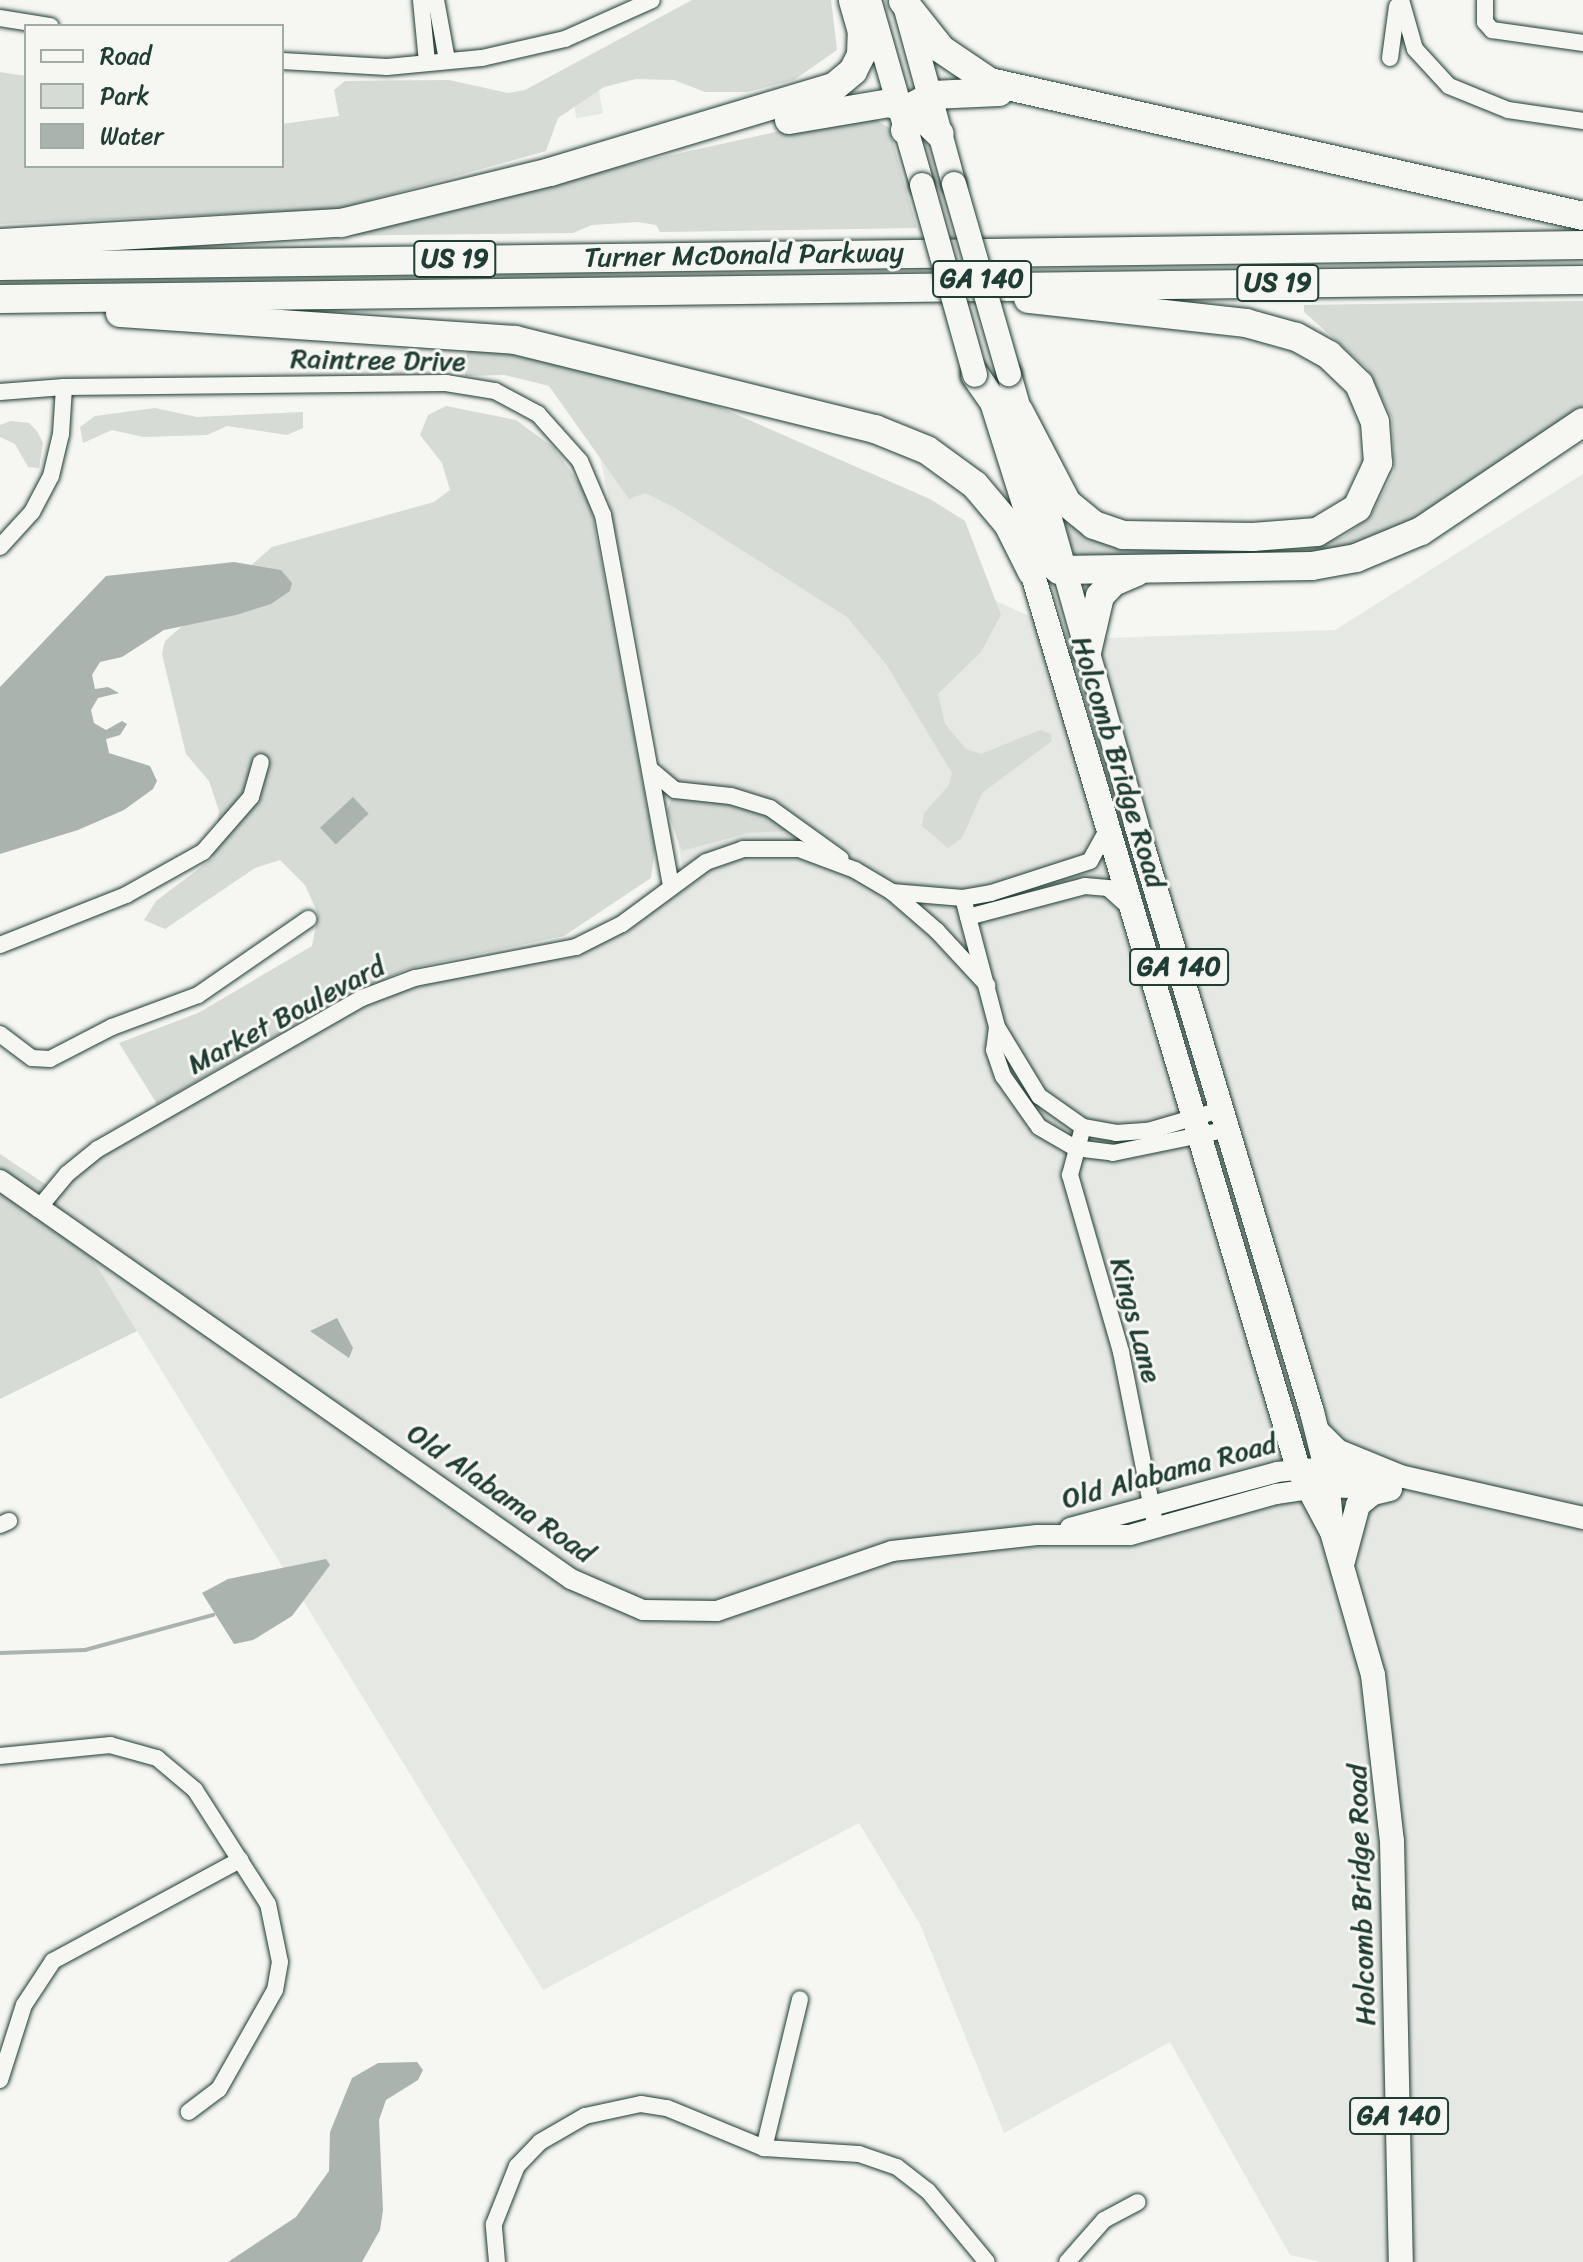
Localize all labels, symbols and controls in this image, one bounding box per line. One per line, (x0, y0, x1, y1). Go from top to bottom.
legend (24, 24, 284, 168)
text: Road (100, 35, 151, 77)
text: Park (100, 75, 149, 117)
text: Water (100, 115, 163, 157)
street label: Turner McDonald Parkway (584, 235, 904, 275)
road number: US 19 (413, 237, 497, 281)
road number: GA 140 (932, 257, 1032, 301)
road number: US 19 (1236, 261, 1320, 305)
street label: Raintree Drive (290, 342, 466, 378)
street label: Holcomb Bridge Road (1065, 632, 1173, 892)
road number: GA 140 (1129, 945, 1229, 989)
street label: Market Boulevard (182, 949, 390, 1081)
street label: Kings Lane (1103, 1253, 1169, 1387)
street label: Old Alabama Road (401, 1416, 601, 1570)
street label: Old Alabama Road (1058, 1426, 1280, 1516)
street label: Holcomb Bridge Road (1340, 1764, 1382, 2026)
road number: GA 140 (1349, 2094, 1449, 2138)

